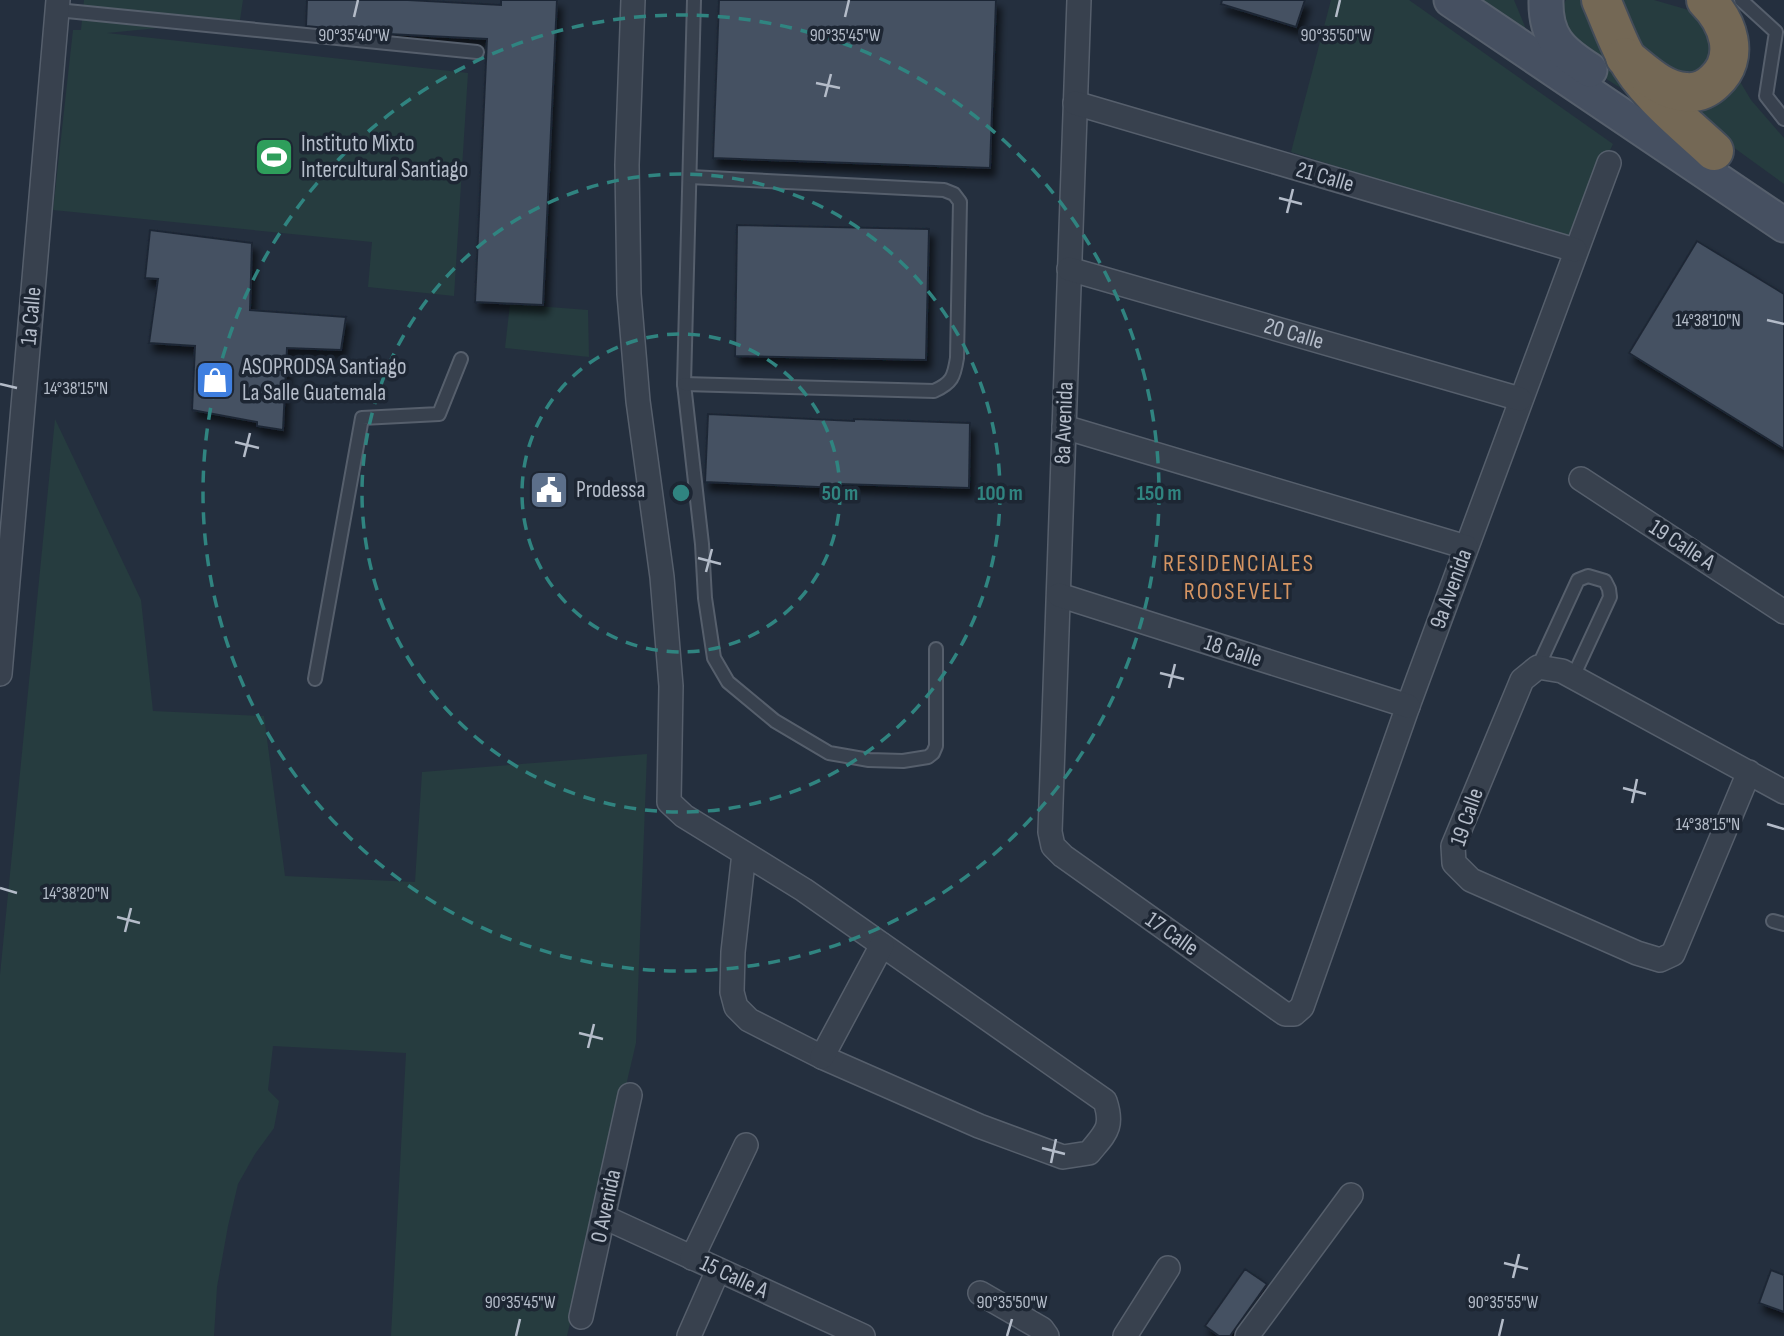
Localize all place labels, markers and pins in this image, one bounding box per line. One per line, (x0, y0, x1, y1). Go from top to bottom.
place label: Instituto Mixto Intercultural Santiago (301, 130, 468, 184)
sports icon: Instituto Mixto Intercultural Santiago (253, 136, 295, 178)
place label: ASOPRODSA Santiago La Salle Guatemala (241, 353, 406, 407)
shop icon: ASOPRODSA Santiago La Salle Guatemala (194, 359, 236, 401)
public building icon: Prodessa (528, 469, 570, 511)
place label: Prodessa (576, 476, 645, 504)
centre of rings (669, 481, 693, 505)

